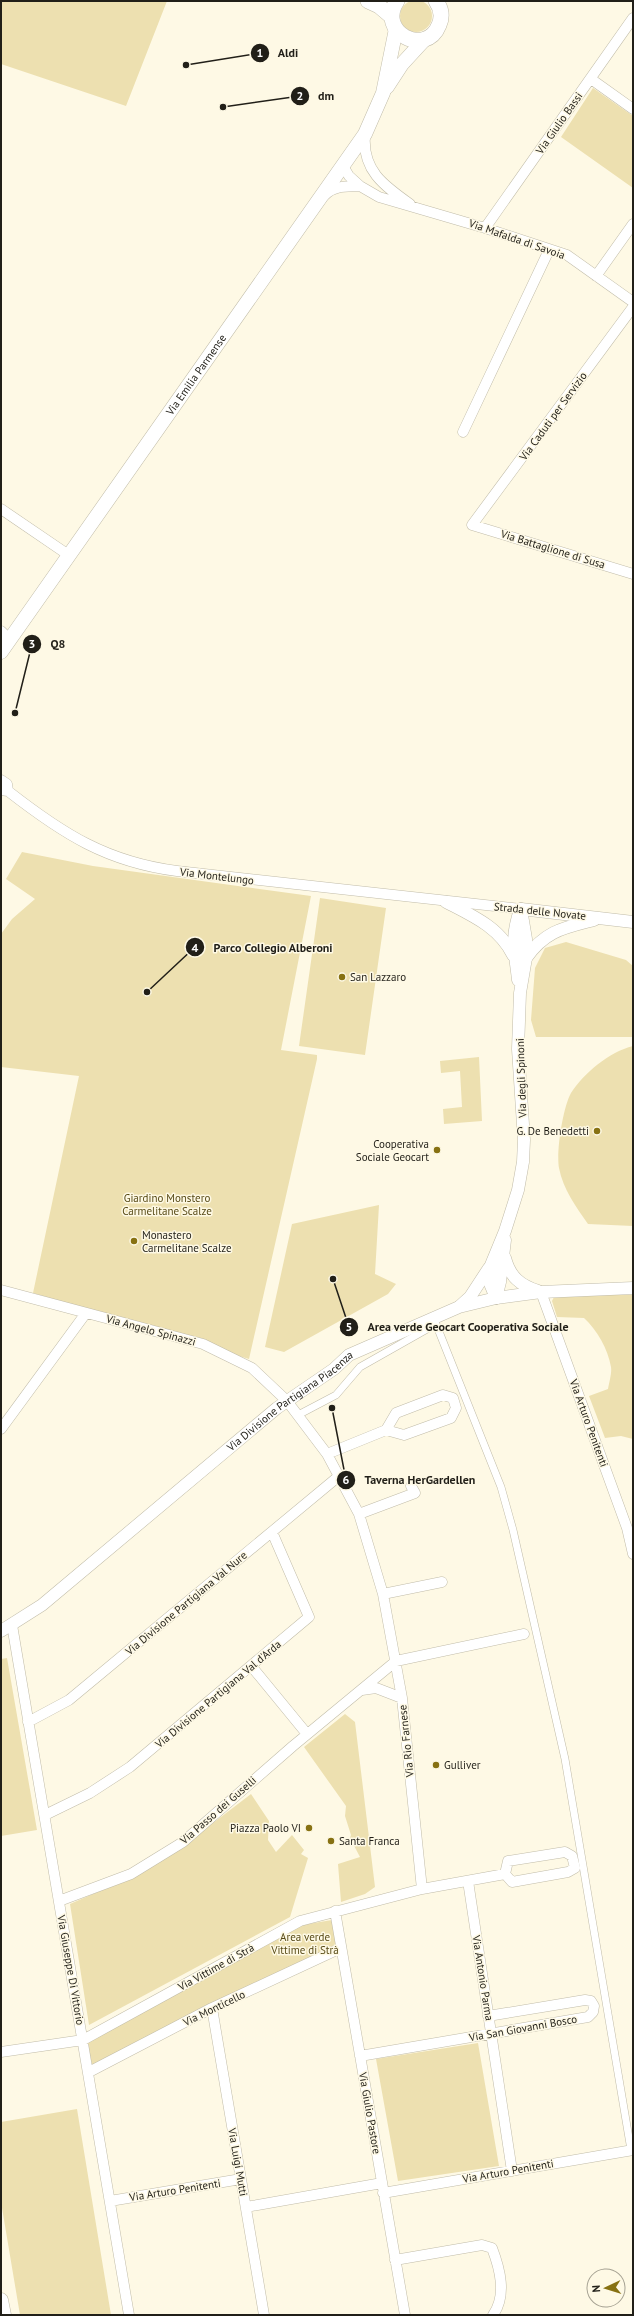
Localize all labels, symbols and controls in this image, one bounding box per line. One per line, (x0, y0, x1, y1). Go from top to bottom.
callout: Aldi (250, 41, 306, 65)
text: 1 (257, 45, 263, 60)
text: Aldi (278, 45, 298, 60)
callout: dm (290, 84, 342, 108)
text: 2 (297, 88, 303, 103)
text: dm (318, 88, 334, 103)
street label: Via Giulio Bassi (532, 89, 585, 157)
street label: Via Mafalda di Savoia (466, 216, 567, 262)
street label: Via Emilia Parmense (162, 331, 229, 419)
street label: Via Caduti per Servizio (516, 369, 590, 464)
street label: Via Battaglione di Susa (498, 526, 607, 572)
callout: Q8 (22, 632, 73, 656)
text: 3 (29, 636, 35, 651)
text: Q8 (51, 636, 66, 651)
street label: Via Montelungo (178, 864, 255, 887)
street label: Strada delle Novate (493, 899, 587, 923)
callout: Parco Collegio Alberoni (185, 935, 341, 959)
text: 4 (192, 940, 199, 955)
text: Parco Collegio Alberoni (213, 940, 333, 955)
place label: San Lazzaro (350, 970, 406, 984)
marker: San Lazzaro (337, 972, 347, 982)
street label: Via degli Spinoni (513, 1038, 529, 1119)
place label: G. De Benedetti (517, 1124, 589, 1138)
marker: G. De Benedetti (592, 1126, 602, 1136)
place label: Cooperativa Sociale Geocart (356, 1137, 429, 1164)
marker: Cooperativa Sociale Geocart (432, 1145, 442, 1155)
park label: Giardino Monstero Carmelitane Scalze (122, 1191, 212, 1218)
place label: Monastero Carmelitane Scalze (142, 1228, 232, 1255)
marker: Monastero Carmelitane Scalze (129, 1236, 139, 1246)
street label: Via Angelo Spinazzi (104, 1311, 197, 1349)
callout: Area verde Geocart Cooperativa Sociale (339, 1315, 577, 1339)
text: 5 (346, 1319, 352, 1334)
text: Area verde Geocart Cooperativa Sociale (367, 1319, 569, 1334)
street label: Via Divisione Partigiana Piacenza (223, 1347, 355, 1455)
street label: Via Arturo Penitenti (566, 1376, 611, 1469)
callout: Taverna HerGardellen (336, 1468, 483, 1492)
text: 6 (343, 1472, 350, 1487)
text: Taverna HerGardellen (365, 1472, 475, 1487)
street label: Via Divisione Partigiana Val Nure (122, 1548, 250, 1659)
street label: Via Divisione Partigiana Val d'Arda (151, 1637, 284, 1751)
street label: Via Rio Farnese (395, 1704, 417, 1779)
place label: Gulliver (444, 1758, 481, 1772)
marker: Gulliver (431, 1760, 441, 1770)
street label: Via Passo dei Guselli (176, 1773, 259, 1848)
place label: Piazza Paolo VI (230, 1821, 301, 1835)
marker: Piazza Paolo VI (304, 1823, 314, 1833)
place label: Santa Franca (339, 1834, 400, 1848)
marker: Santa Franca (326, 1836, 336, 1846)
street label: Via Giuseppe Di Vittorio (54, 1913, 88, 2026)
park label: Area verde Vittime di Strà (270, 1930, 339, 1957)
street label: Via Antonio Parma (469, 1933, 497, 2022)
street label: Via Vittime di Strà (175, 1940, 257, 1994)
street label: Via Monticello (180, 1987, 247, 2030)
street label: Via San Giovanni Bosco (467, 2012, 578, 2045)
street label: Via Giulio Pastore (356, 2070, 384, 2155)
street label: Via Luigi Mutti (225, 2126, 251, 2197)
street label: Via Arturo Penitenti (460, 2156, 555, 2186)
street label: Via Arturo Penitenti (127, 2176, 222, 2204)
north arrow (586, 2268, 626, 2308)
text: N (589, 2285, 603, 2293)

